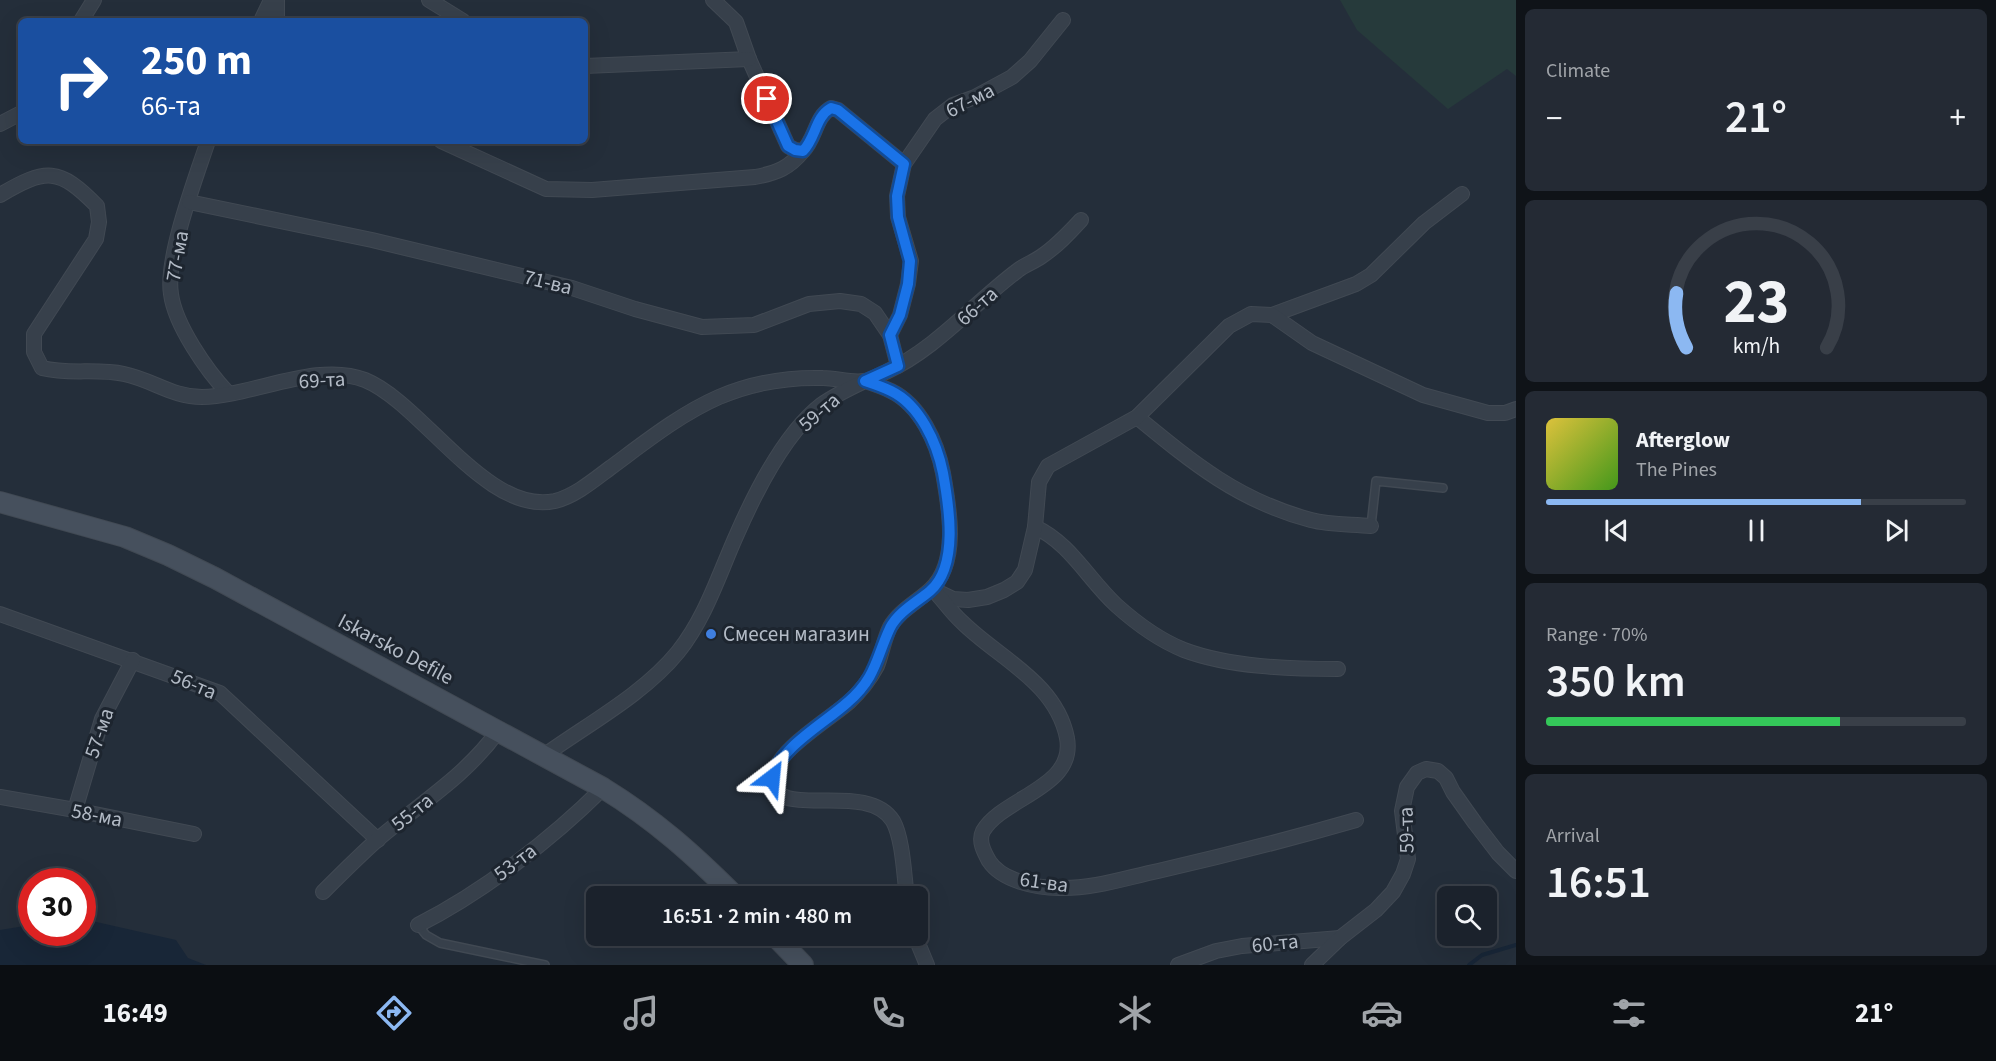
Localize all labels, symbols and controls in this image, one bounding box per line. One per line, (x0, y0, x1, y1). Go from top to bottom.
text: 250 m (141, 31, 252, 91)
icon: right (42, 42, 120, 120)
text: Climate (1546, 57, 1610, 85)
pin (741, 73, 792, 124)
street label: 67-ма (940, 75, 1000, 125)
icon: arrive (750, 82, 783, 115)
text: 21° (1725, 86, 1787, 150)
text: 66-та (141, 87, 201, 126)
text: − (1546, 95, 1562, 142)
text: + (1950, 95, 1966, 142)
street label: 77-ма (158, 228, 196, 284)
text: 23 (1723, 258, 1789, 347)
street label: 71-ва (521, 262, 575, 302)
street label: 66-та (950, 279, 1004, 333)
text: km/h (1732, 332, 1780, 363)
street label: 69-та (298, 364, 346, 396)
street label: 59-та (792, 385, 846, 439)
text: Afterglow (1636, 424, 1730, 456)
text: The Pines (1636, 456, 1717, 484)
icon: previous (1600, 514, 1633, 547)
icon: pause (1740, 514, 1773, 547)
icon: next (1880, 514, 1913, 547)
street label: Iskarsko Defile (333, 606, 459, 692)
place label: Смесен магазин (723, 619, 870, 649)
text: Range · 70% (1546, 621, 1647, 649)
marker: Смесен магазин (704, 627, 718, 641)
text: 350 km (1546, 650, 1686, 714)
street label: 56-та (167, 661, 221, 707)
street label: 57-ма (76, 704, 122, 762)
position arrow (740, 746, 804, 810)
street label: 55-та (384, 786, 440, 838)
street label: 58-ма (69, 795, 125, 835)
street label: 59-та (1391, 806, 1421, 854)
text: Arrival (1546, 822, 1600, 850)
street label: 53-та (487, 836, 543, 888)
text: 16:51 (1546, 851, 1651, 915)
street label: 61-ва (1018, 864, 1070, 900)
speed limit sign: 30 (18, 868, 96, 946)
map controls (1437, 886, 1497, 946)
button: search (1437, 886, 1497, 946)
text: 16:51 · 2 min · 480 m (662, 900, 852, 932)
street label: 60-та (1250, 926, 1300, 960)
icon: directions (373, 992, 415, 1034)
icon: music (620, 992, 662, 1034)
icon: phone (867, 992, 909, 1034)
icon: climate (1114, 992, 1156, 1034)
icon: car (1361, 992, 1403, 1034)
icon: filters (1608, 992, 1650, 1034)
text: 16:49 (103, 994, 168, 1033)
text: 21° (1855, 994, 1893, 1033)

